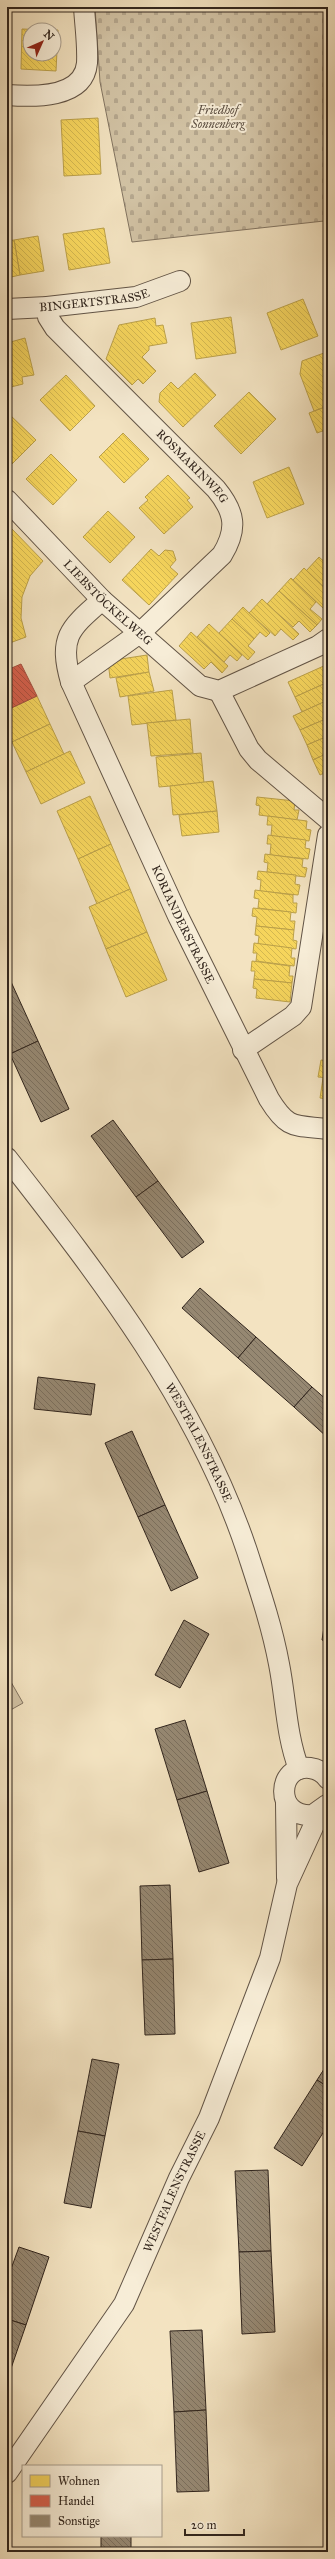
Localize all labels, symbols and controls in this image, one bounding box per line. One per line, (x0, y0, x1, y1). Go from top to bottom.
north arrow (22, 22, 62, 62)
text: N (41, 27, 57, 44)
park label: Friedhof Sonnenberg (190, 103, 246, 131)
street label: BINGERTSTRASSE (39, 286, 152, 314)
street label: ROSMARINWEG (153, 426, 231, 506)
street label: LIEBSTÖCKELWEG (61, 557, 156, 648)
street label: KORIANDERSTRASSE (149, 863, 218, 986)
street label: WESTFALENSTRASSE (163, 1380, 235, 1505)
street label: WESTFALENSTRASSE (141, 2128, 209, 2254)
legend (22, 2465, 162, 2537)
text: Wohnen (58, 2474, 100, 2488)
text: Handel (58, 2494, 95, 2508)
scale bar (185, 2511, 244, 2537)
text: Sonstige (58, 2514, 100, 2529)
text: 20 m (191, 2518, 217, 2532)

